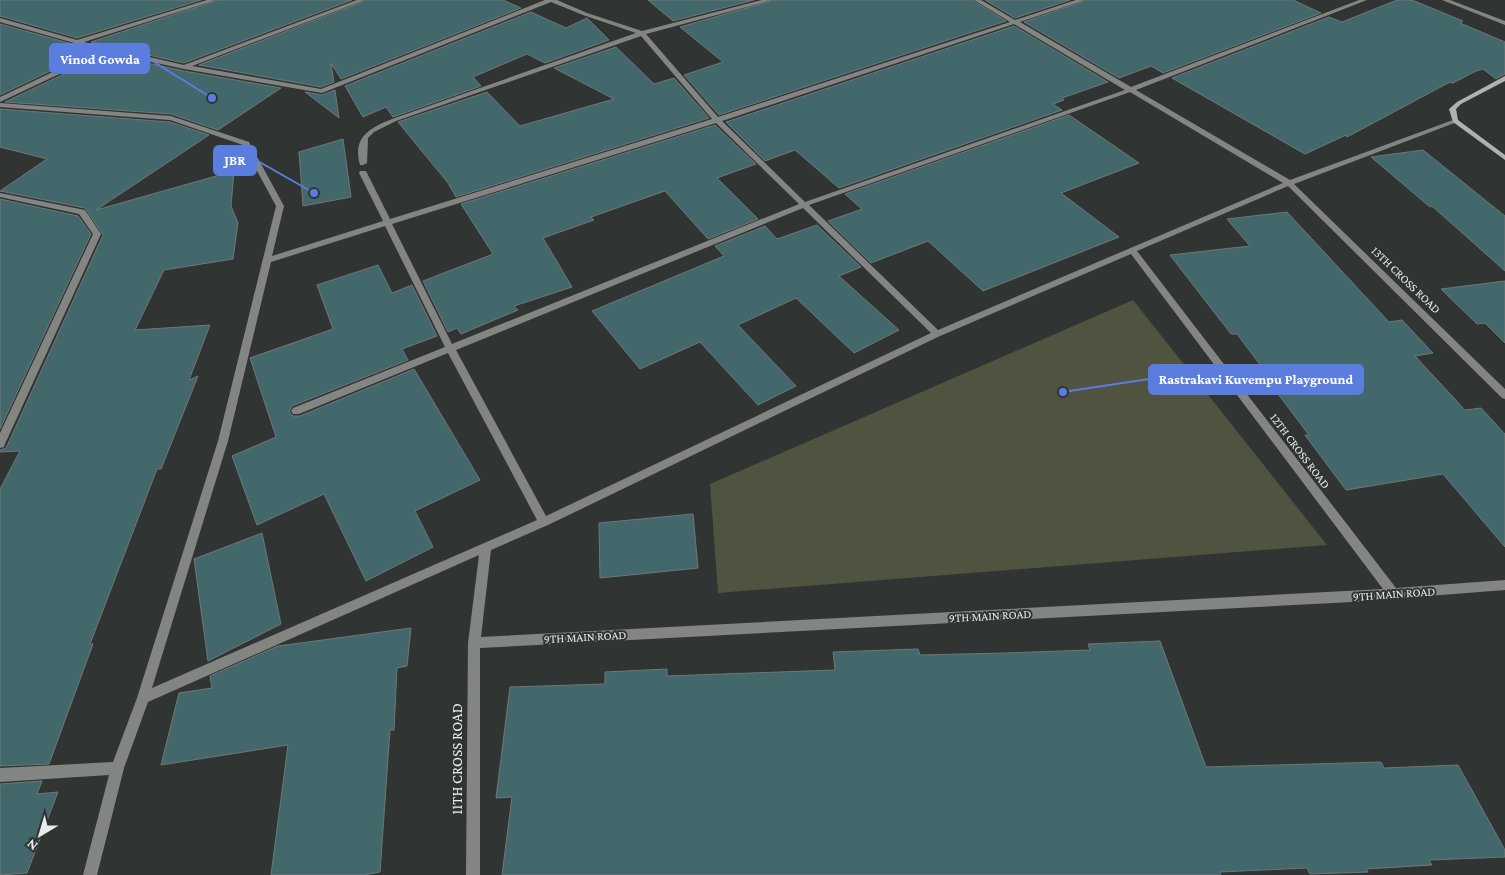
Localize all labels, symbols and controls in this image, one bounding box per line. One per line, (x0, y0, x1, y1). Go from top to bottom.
callout: Vinod Gowda (50, 44, 149, 73)
text: Vinod Gowda (59, 51, 140, 67)
callout: JBR (214, 146, 256, 175)
text: JBR (222, 152, 246, 168)
street label: 13TH CROSS ROAD (1369, 243, 1443, 317)
callout: Rastrakavi Kuvempu Playground (1149, 365, 1363, 394)
text: Rastrakavi Kuvempu Playground (1159, 371, 1354, 387)
street label: 12TH CROSS ROAD (1267, 411, 1333, 491)
street label: 9TH MAIN ROAD (1352, 584, 1436, 604)
street label: 9TH MAIN ROAD (948, 607, 1032, 625)
street label: 9TH MAIN ROAD (543, 628, 627, 646)
street label: 11TH CROSS ROAD (449, 703, 465, 815)
north arrow (15, 810, 65, 860)
text: N (23, 836, 41, 854)

